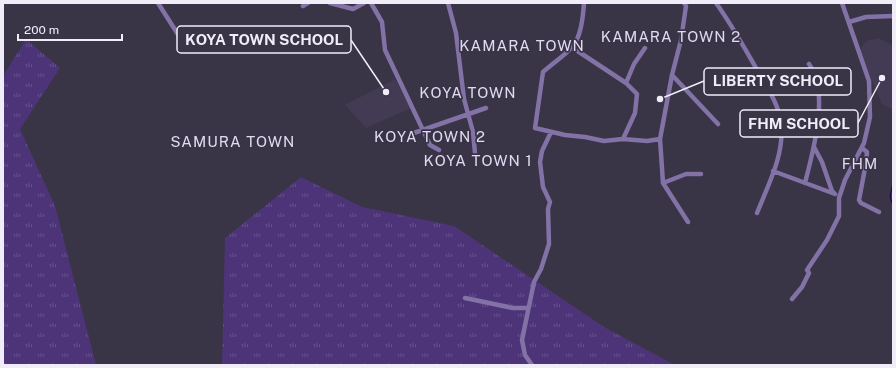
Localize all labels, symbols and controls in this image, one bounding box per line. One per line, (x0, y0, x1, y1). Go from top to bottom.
scale bar (18, 16, 122, 42)
text: 200 m (24, 23, 59, 37)
callout: KOYA TOWN SCHOOL (177, 26, 351, 53)
district label: KAMARA TOWN 2 (601, 28, 741, 45)
text: KOYA TOWN SCHOOL (185, 31, 343, 48)
district label: KAMARA TOWN (459, 37, 585, 54)
callout: LIBERTY SCHOOL (704, 68, 851, 95)
text: LIBERTY SCHOOL (713, 72, 844, 89)
district label: KOYA TOWN (419, 84, 517, 101)
callout: FHM SCHOOL (740, 110, 858, 137)
text: FHM SCHOOL (748, 115, 850, 132)
district label: KOYA TOWN 2 (374, 128, 486, 145)
district label: SAMURA TOWN (171, 133, 295, 150)
district label: KOYA TOWN 1 (423, 152, 533, 169)
district label: FHM (842, 155, 878, 172)

